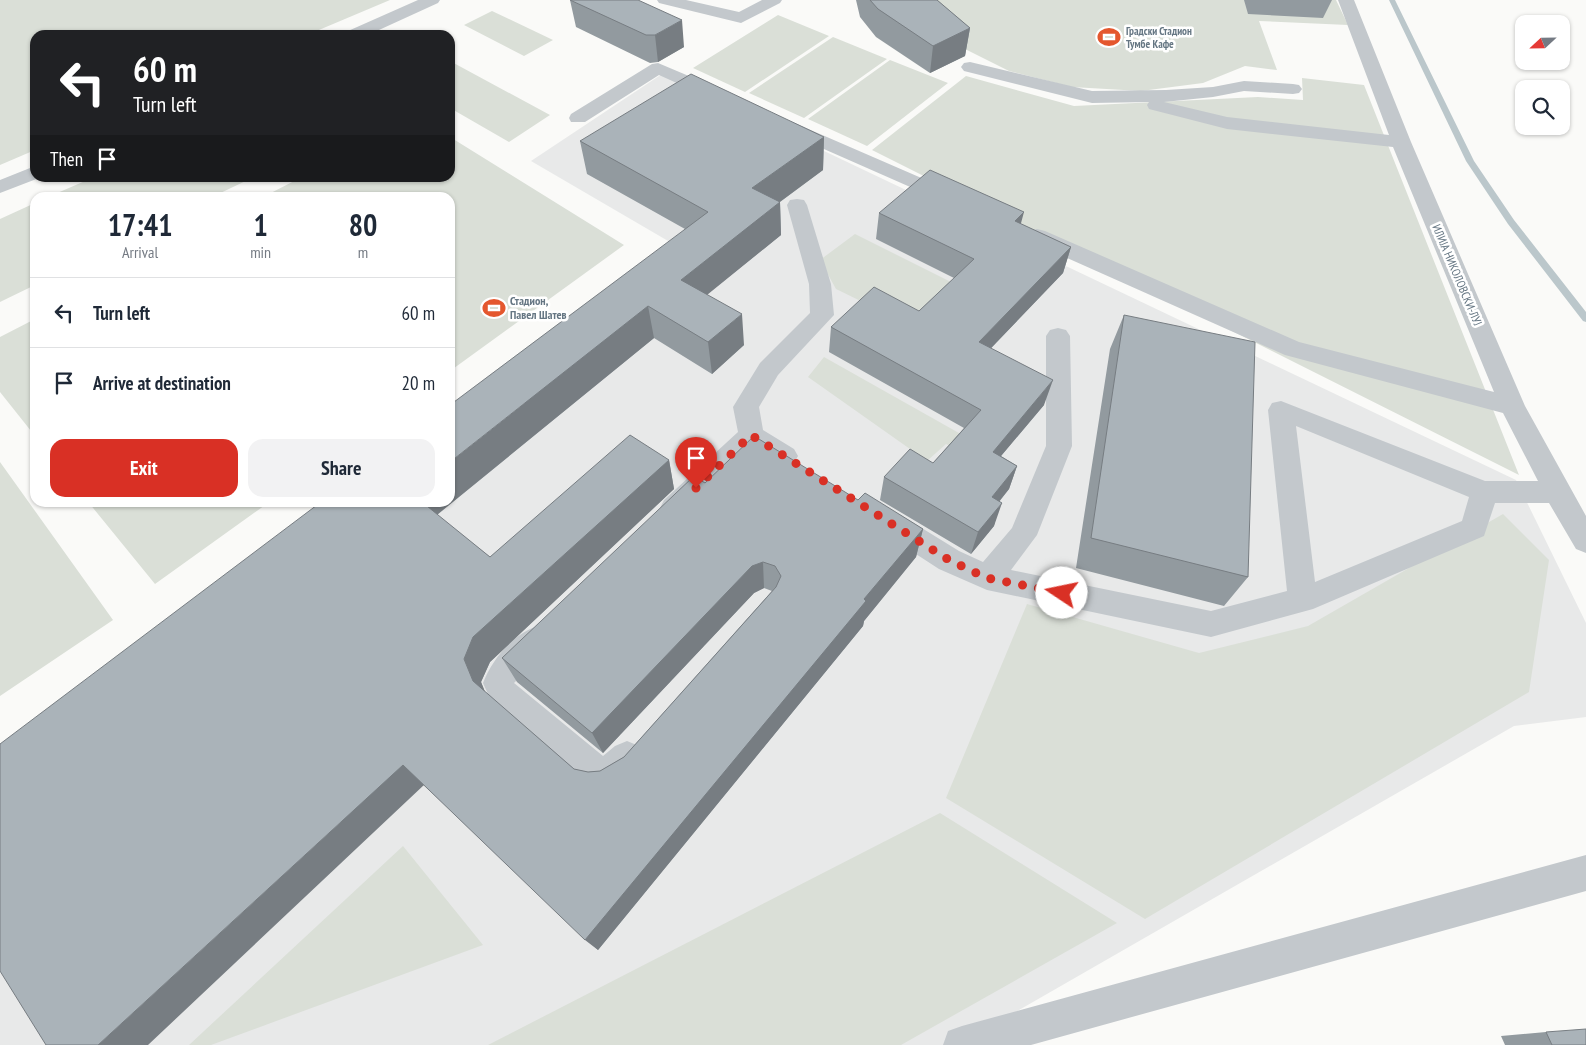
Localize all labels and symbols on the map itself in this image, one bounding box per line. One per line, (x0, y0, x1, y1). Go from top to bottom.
north arrow (1515, 15, 1570, 70)
sports icon: Градски Стадион Тумбе Кафе (1096, 24, 1122, 50)
place label: Градски Стадион Тумбе Кафе (1126, 24, 1192, 51)
street label: ИЛИЈА НИКОЛОВСКИ-ЛУЈ (1429, 222, 1486, 328)
place label: Стадион, Павел Шатев (510, 293, 567, 322)
sports icon: Стадион, Павел Шатев (481, 295, 507, 321)
pin (675, 437, 717, 488)
position arrow (1035, 566, 1087, 618)

